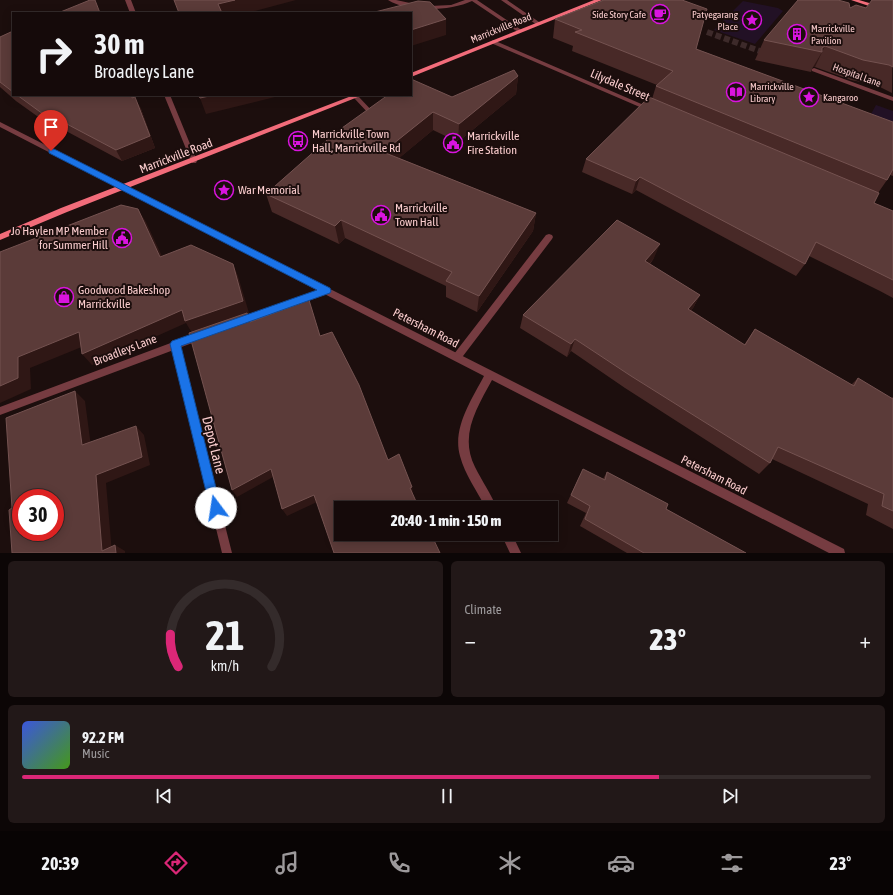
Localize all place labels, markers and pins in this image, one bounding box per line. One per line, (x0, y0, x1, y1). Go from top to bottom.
cafe icon: Side Story Cafe (649, 3, 671, 25)
place label: Side Story Cafe (592, 9, 646, 20)
place label: Patyegarang Place (692, 9, 739, 32)
place icon: Patyegarang Place (741, 9, 763, 31)
building icon: Marrickville Pavilion (786, 23, 808, 45)
place label: Marrickville Pavilion (811, 23, 855, 46)
library icon: Marrickville Library (725, 81, 747, 103)
place label: Marrickville Library (750, 81, 794, 104)
place icon: Kangaroo (798, 86, 820, 108)
place label: Kangaroo (823, 92, 859, 103)
pin (34, 110, 68, 151)
place label: Marrickville Town Hall, Marrickville Rd (312, 127, 401, 155)
place label: Marrickville Fire Station (467, 129, 520, 157)
bus stop icon: Marrickville Town Hall, Marrickville Rd (287, 130, 309, 152)
public building icon: Marrickville Fire Station (442, 132, 464, 154)
place icon: War Memorial (213, 179, 235, 201)
place label: War Memorial (238, 183, 301, 197)
place label: Marrickville Town Hall (395, 201, 448, 229)
public building icon: Marrickville Town Hall (370, 204, 392, 226)
place label: Jo Haylen MP Member for Summer Hill (11, 224, 109, 252)
public building icon: Jo Haylen MP Member for Summer Hill (111, 227, 133, 249)
place label: Goodwood Bakeshop Marrickville (78, 283, 170, 311)
shop icon: Goodwood Bakeshop Marrickville (53, 286, 75, 308)

